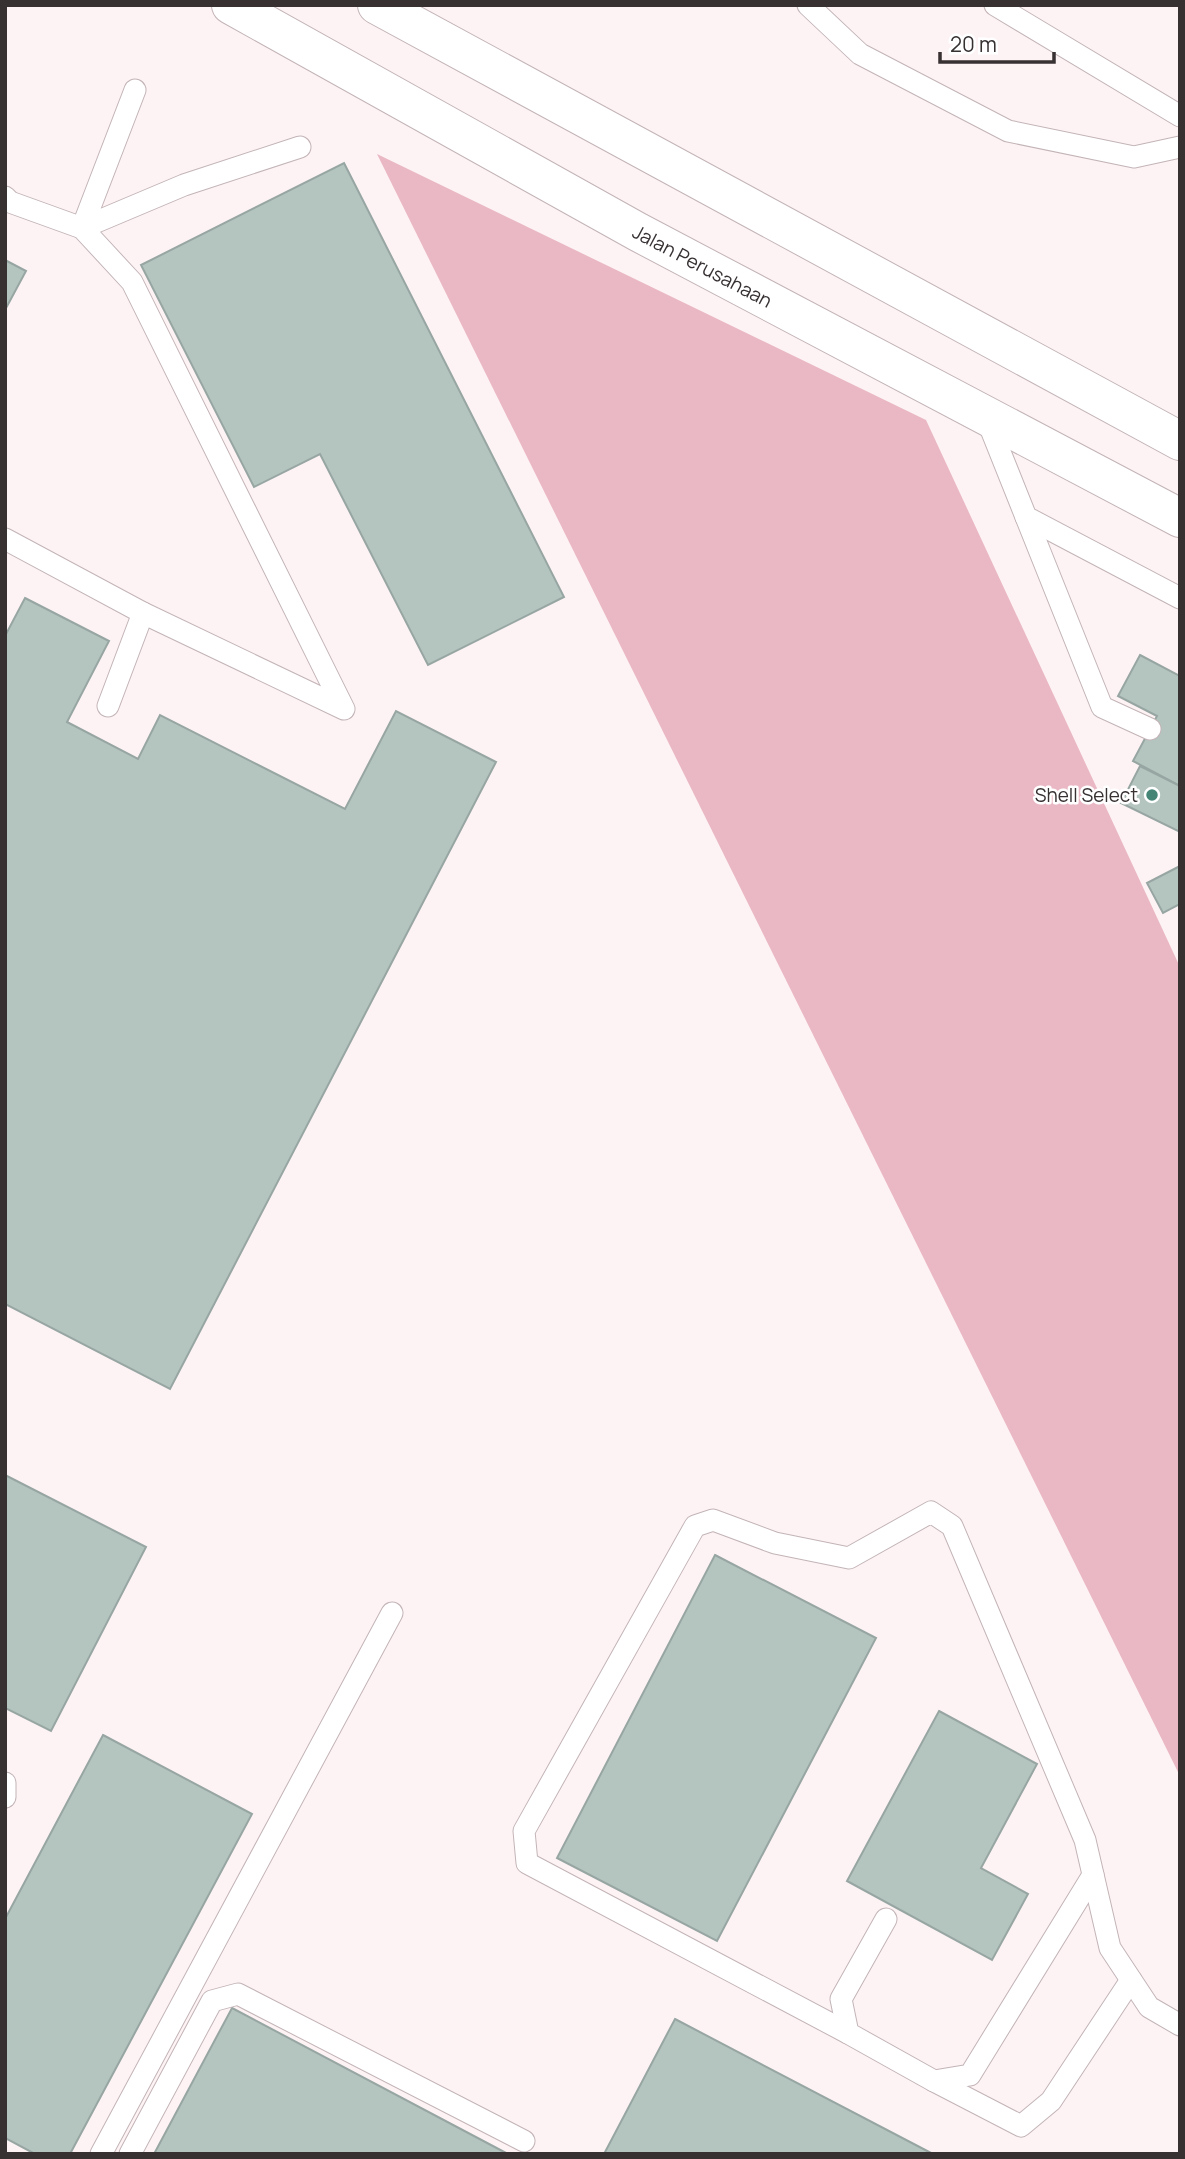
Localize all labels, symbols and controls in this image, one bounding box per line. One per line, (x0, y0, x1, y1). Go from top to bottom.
scale bar (940, 21, 1054, 65)
text: 20 m (950, 30, 997, 58)
street label: Jalan Perusahaan (628, 219, 777, 314)
place label: Shell Select (1035, 782, 1138, 808)
marker: Shell Select (1144, 787, 1160, 803)

